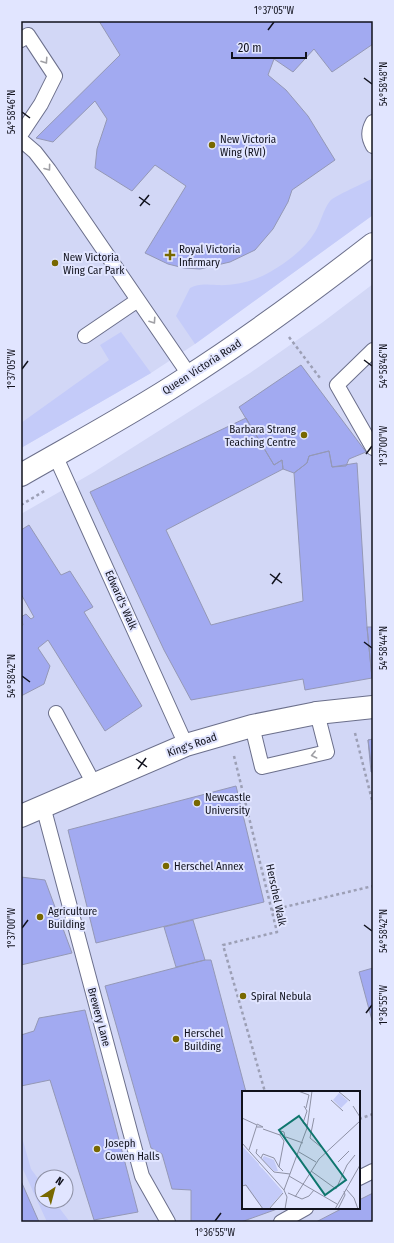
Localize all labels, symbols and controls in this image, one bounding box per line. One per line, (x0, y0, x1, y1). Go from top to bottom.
text: 1°37'05"W (254, 5, 294, 17)
scale bar (232, 34, 306, 60)
text: 20 m (238, 41, 262, 55)
one-way arrow (40, 57, 48, 64)
text: 54°58'48"N (378, 62, 390, 106)
text: 54°58'46"N (6, 90, 18, 134)
place label: New Victoria Wing (RVI) (220, 133, 276, 159)
marker: New Victoria Wing (RVI) (207, 140, 217, 150)
one-way arrow (43, 164, 50, 171)
place label: Royal Victoria Infirmary (179, 243, 240, 269)
marker: Royal Victoria Infirmary (164, 249, 176, 261)
place label: New Victoria Wing Car Park (63, 251, 125, 277)
marker: New Victoria Wing Car Park (50, 258, 60, 268)
one-way arrow (148, 317, 155, 324)
street label: Queen Victoria Road (160, 337, 244, 397)
text: 54°58'46"N (378, 344, 390, 388)
text: 1°37'05"W (6, 349, 18, 389)
place label: Barbara Strang Teaching Centre (225, 423, 297, 449)
text: 1°37'00"W (378, 425, 390, 466)
marker: Barbara Strang Teaching Centre (299, 430, 309, 440)
street label: Edward's Walk (102, 568, 140, 632)
text: 54°58'44"N (378, 626, 390, 670)
text: 54°58'42"N (6, 654, 18, 698)
street label: King's Road (165, 730, 219, 760)
one-way arrow (311, 750, 318, 758)
place label: Newcastle University (205, 791, 251, 817)
marker: Newcastle University (192, 798, 202, 808)
place label: Herschel Annex (174, 860, 244, 873)
marker: Herschel Annex (161, 861, 171, 871)
street label: Herschel Walk (263, 863, 289, 928)
place label: Agriculture Building (48, 905, 97, 931)
text: 1°37'00"W (6, 907, 18, 948)
text: 54°58'42"N (378, 909, 390, 953)
marker: Agriculture Building (35, 912, 45, 922)
text: 1°36'55"W (378, 985, 390, 1025)
street label: Brewery Lane (85, 986, 113, 1048)
place label: Spiral Nebula (251, 990, 311, 1003)
marker: Spiral Nebula (238, 991, 248, 1001)
place label: Herschel Building (184, 1027, 223, 1053)
marker: Herschel Building (171, 1034, 181, 1044)
inset map (242, 1091, 360, 1209)
place label: Joseph Cowen Halls (105, 1137, 160, 1163)
marker: Joseph Cowen Halls (92, 1144, 102, 1154)
north arrow (34, 1169, 74, 1209)
text: N (53, 1174, 66, 1189)
text: 1°36'55"W (195, 1227, 235, 1239)

